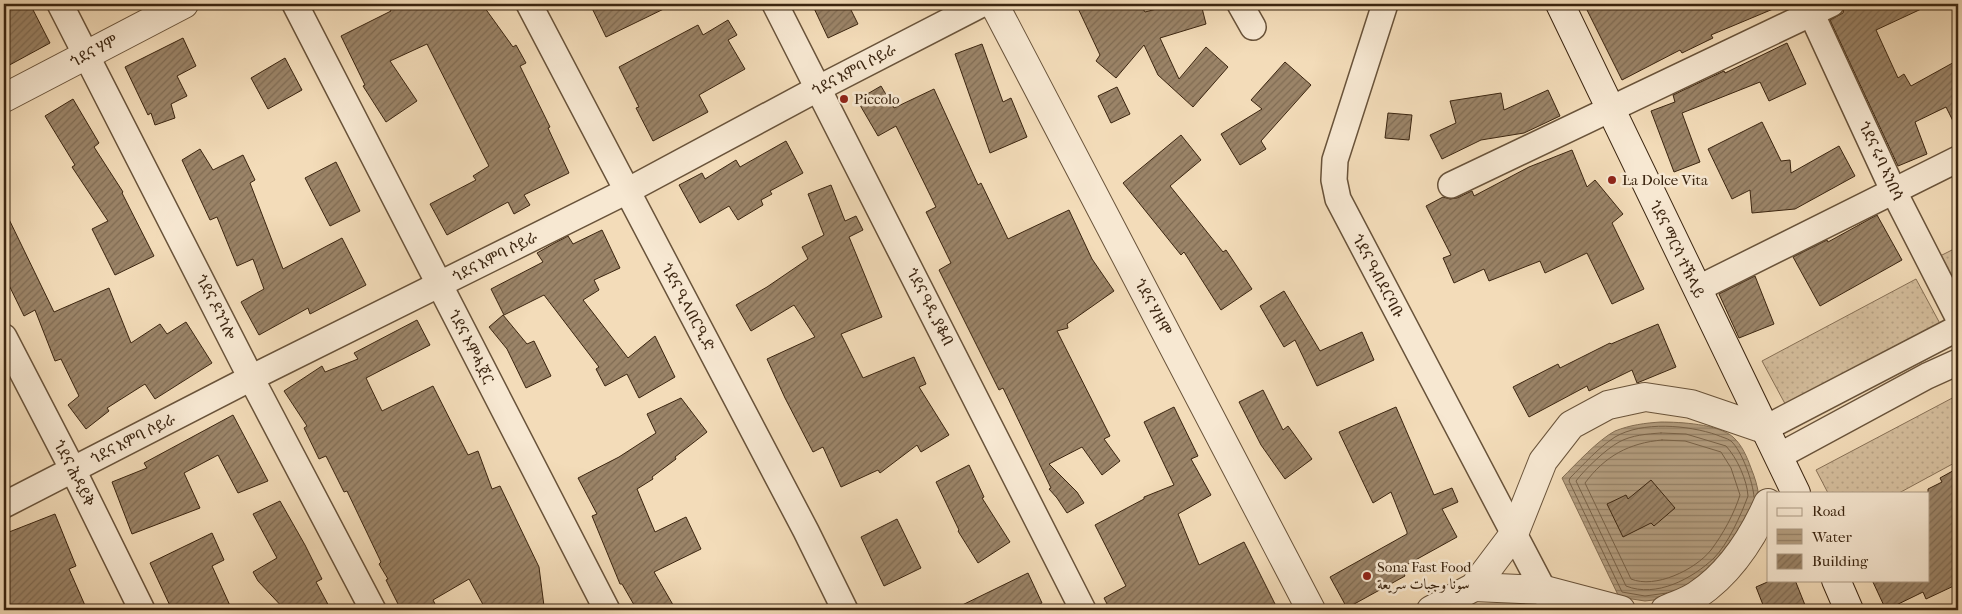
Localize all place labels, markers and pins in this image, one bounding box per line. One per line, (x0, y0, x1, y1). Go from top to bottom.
place label: Piccolo (854, 90, 900, 108)
marker: Piccolo (838, 93, 850, 105)
place label: La Dolce Vita (1622, 171, 1709, 189)
marker: La Dolce Vita (1606, 174, 1618, 186)
place label: Sona Fast Food سونا وجبات سريعة (1377, 558, 1472, 594)
marker: Sona Fast Food سونا وجبات سريعة (1361, 570, 1373, 582)

